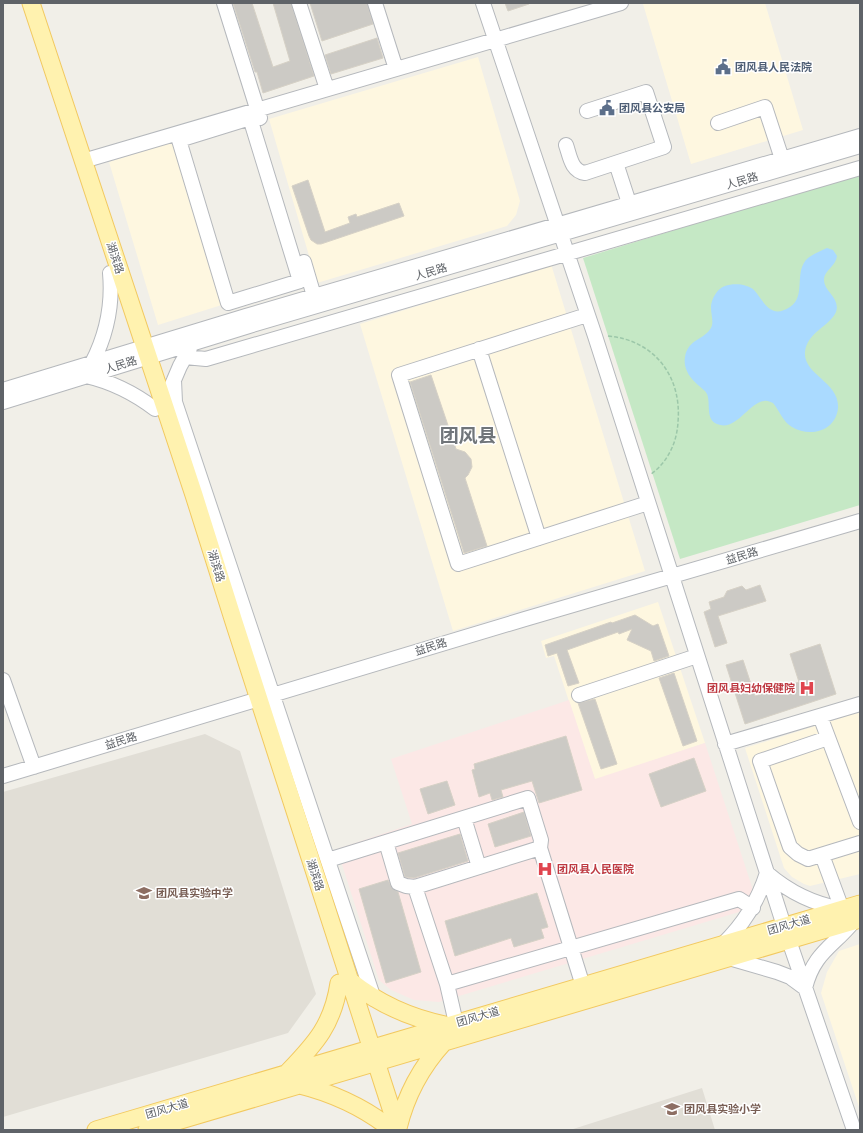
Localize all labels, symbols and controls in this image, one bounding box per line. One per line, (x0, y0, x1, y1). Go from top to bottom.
public building icon: 团风县人民法院 (714, 58, 732, 76)
place label: 团风县人民法院 (735, 60, 812, 75)
public building icon: 团风县公安局 (598, 99, 616, 117)
place label: 团风县公安局 (619, 101, 685, 116)
street label: 人民路 (724, 169, 760, 193)
street label: 湖滨路 (103, 240, 127, 276)
street label: 人民路 (413, 260, 449, 284)
street label: 人民路 (103, 353, 139, 377)
district label: 团风县 (439, 423, 497, 450)
street label: 益民路 (724, 544, 760, 568)
street label: 湖滨路 (204, 548, 228, 584)
street label: 益民路 (413, 635, 449, 659)
hospital icon: 团风县妇幼保健院 (798, 679, 816, 697)
place label: 团风县妇幼保健院 (707, 681, 795, 696)
street label: 益民路 (103, 729, 139, 753)
street label: 湖滨路 (303, 857, 327, 893)
hospital icon: 团风县人民医院 (536, 860, 554, 878)
place label: 团风县人民医院 (557, 862, 634, 877)
school or university icon: 团风县实验中学 (135, 884, 153, 902)
place label: 团风县实验中学 (156, 886, 233, 901)
street label: 团风大道 (766, 912, 812, 938)
street label: 团风大道 (455, 1004, 501, 1030)
street label: 团风大道 (144, 1096, 190, 1122)
school or university icon: 团风县实验小学 (663, 1100, 681, 1118)
place label: 团风县实验小学 (684, 1102, 761, 1117)

